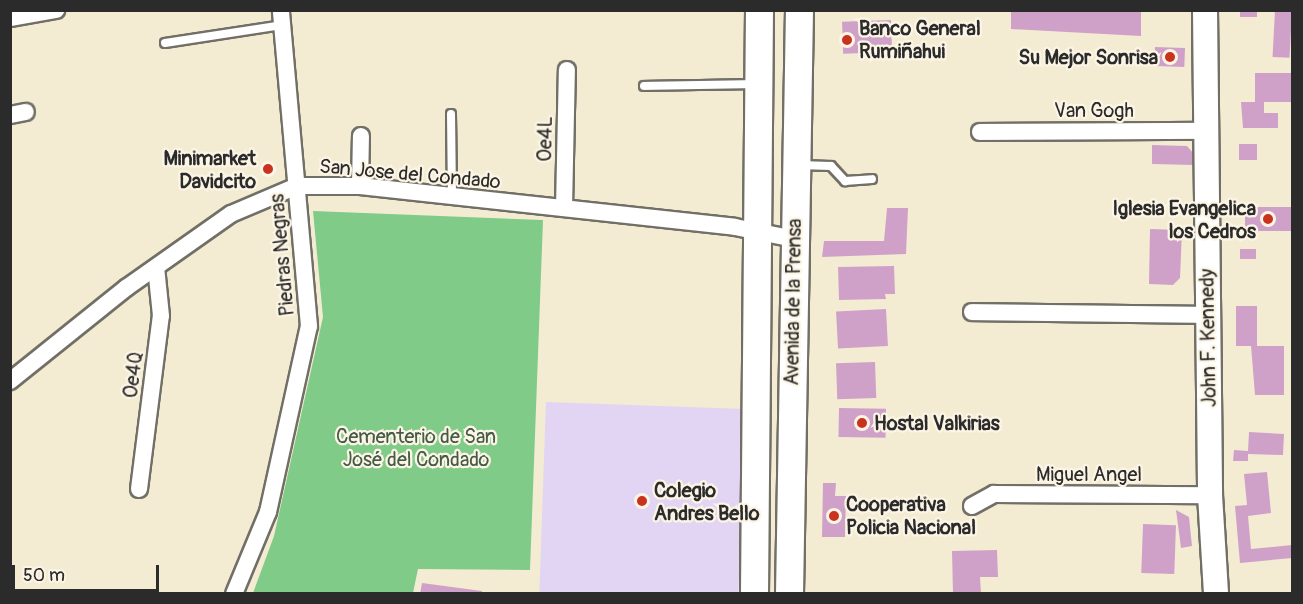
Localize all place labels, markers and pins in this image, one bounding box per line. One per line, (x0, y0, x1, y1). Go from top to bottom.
place label: Banco General Rumiñahui (859, 16, 981, 63)
marker: Banco General Rumiñahui (840, 33, 854, 47)
place label: Su Mejor Sonrisa (1018, 45, 1158, 69)
marker: Su Mejor Sonrisa (1163, 50, 1177, 64)
place label: Minimarket Davidcito (163, 146, 256, 193)
marker: Minimarket Davidcito (261, 162, 275, 176)
place label: Iglesia Evangelica los Cedros (1112, 196, 1256, 243)
marker: Iglesia Evangelica los Cedros (1261, 212, 1275, 226)
place label: Hostal Valkirias (874, 411, 1000, 435)
marker: Hostal Valkirias (855, 416, 869, 430)
place label: Colegio Andres Bello (654, 478, 759, 525)
place label: Cooperativa Policia Nacional (846, 492, 976, 539)
marker: Colegio Andres Bello (635, 494, 649, 508)
marker: Cooperativa Policia Nacional (827, 509, 841, 523)

